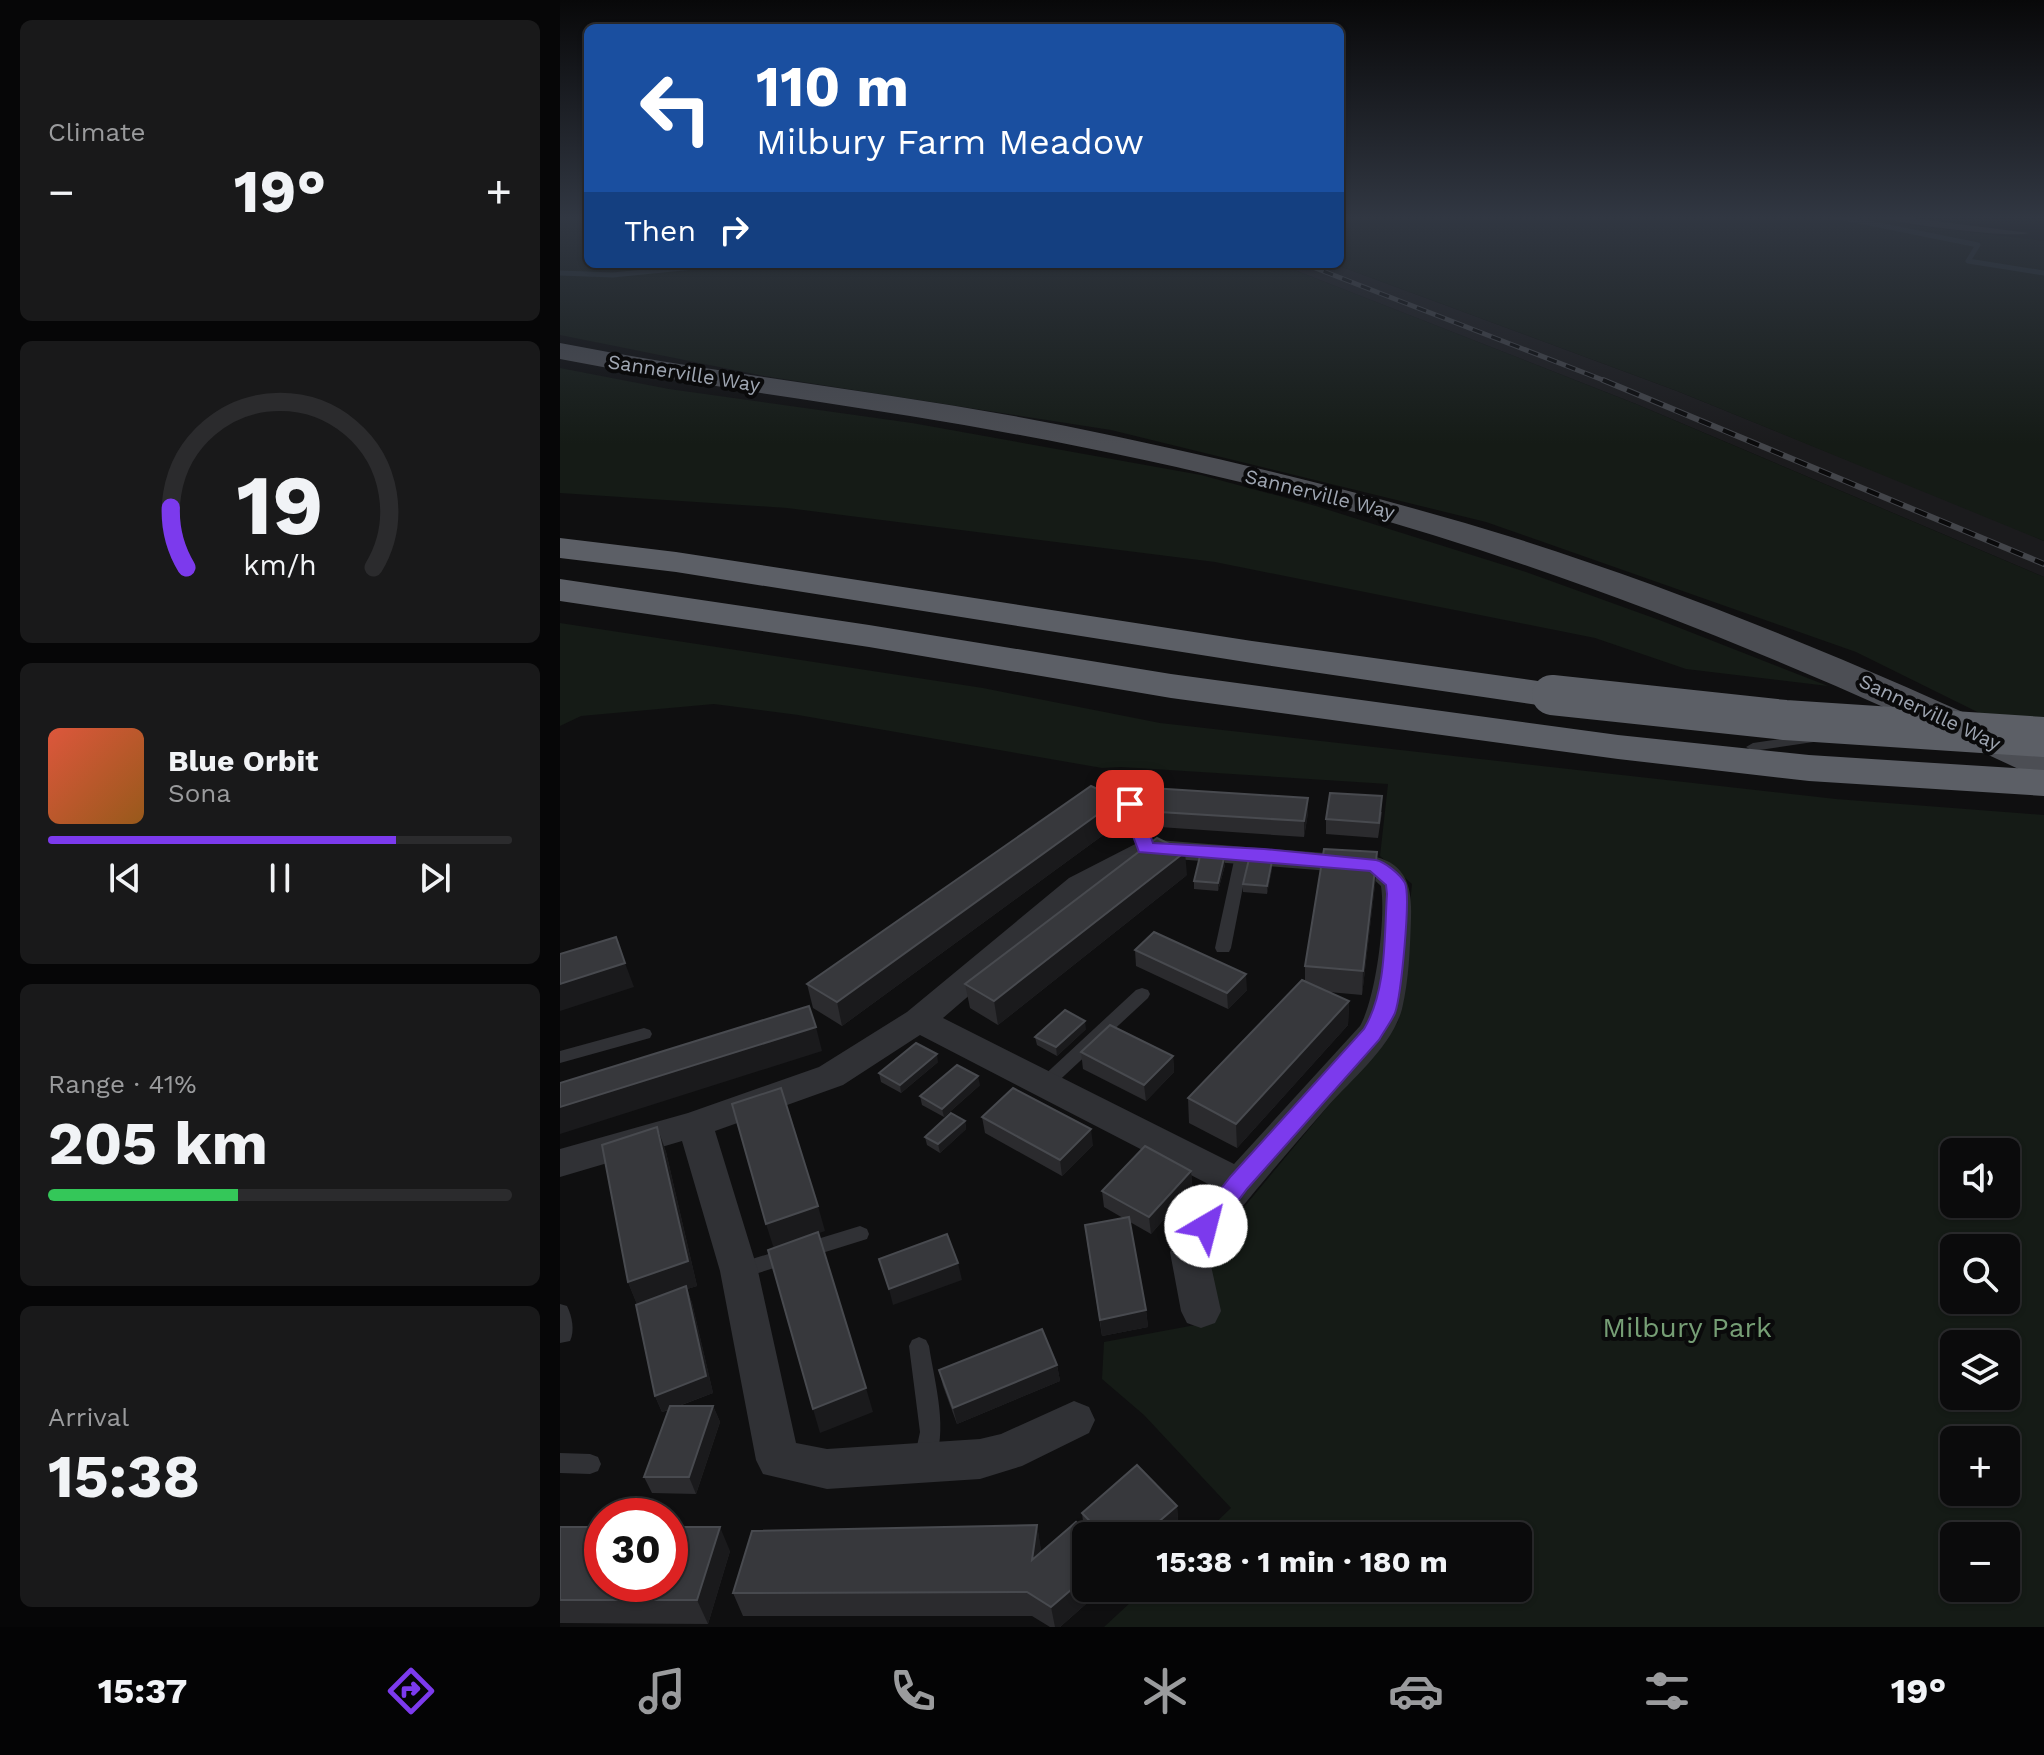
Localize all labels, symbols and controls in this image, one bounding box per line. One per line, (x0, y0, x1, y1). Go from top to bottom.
text: 110 m (756, 54, 909, 120)
icon: left (624, 56, 728, 160)
text: Climate (48, 117, 146, 147)
text: Milbury Farm Meadow (756, 121, 1144, 163)
text: 19° (234, 156, 326, 227)
text: − (48, 166, 75, 218)
text: + (485, 166, 512, 218)
icon: right (712, 208, 756, 252)
text: Then (624, 213, 696, 248)
street label: Sannerville Way (606, 349, 762, 397)
text: 19 (236, 457, 324, 554)
street label: Sannerville Way (1243, 464, 1398, 524)
text: km/h (243, 548, 317, 582)
street label: Sannerville Way (1855, 669, 2005, 756)
text: Blue Orbit (168, 743, 318, 778)
pin (1096, 770, 1164, 838)
text: Sona (168, 778, 231, 808)
icon: arrive (1108, 782, 1152, 826)
icon: previous (103, 856, 147, 900)
icon: pause (258, 856, 302, 900)
icon: next (413, 856, 457, 900)
text: Range · 41% (48, 1069, 196, 1099)
text: 205 km (48, 1108, 268, 1179)
map controls (1940, 1138, 2020, 1602)
button: sound (1940, 1138, 2020, 1218)
position arrow (1164, 1184, 1248, 1268)
button: search (1940, 1234, 2020, 1314)
park label: Milbury Park (1602, 1311, 1772, 1344)
button: layers (1940, 1330, 2020, 1410)
text: Arrival (48, 1402, 129, 1432)
button: + (1940, 1426, 2020, 1506)
text: 15:38 (48, 1441, 200, 1512)
speed limit sign: 30 (584, 1498, 688, 1602)
button: − (1940, 1522, 2020, 1602)
text: 15:38 · 1 min · 180 m (1156, 1544, 1448, 1579)
icon: directions (383, 1663, 439, 1719)
icon: music (634, 1663, 690, 1719)
icon: phone (885, 1663, 941, 1719)
icon: climate (1137, 1663, 1193, 1719)
icon: car (1388, 1663, 1444, 1719)
icon: filters (1639, 1663, 1695, 1719)
text: 15:37 (98, 1670, 187, 1712)
text: 19° (1891, 1670, 1946, 1712)

